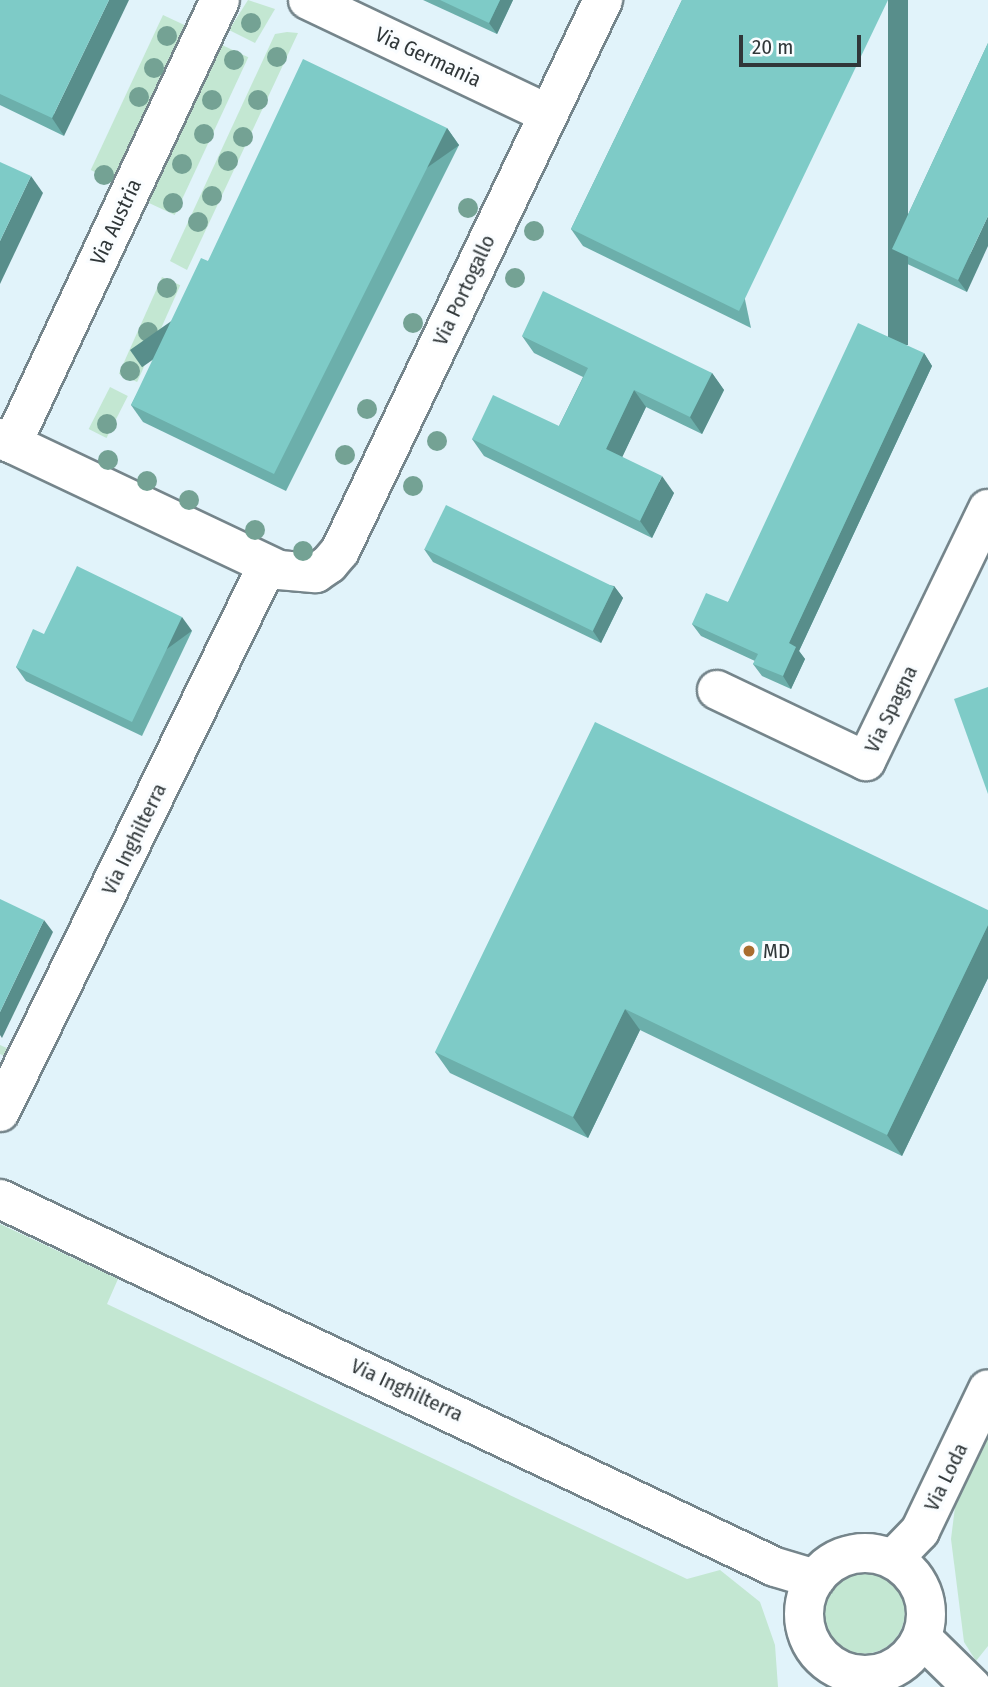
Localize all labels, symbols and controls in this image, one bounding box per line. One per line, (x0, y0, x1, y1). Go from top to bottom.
street label: Via Germania (371, 21, 485, 93)
scale bar (743, 21, 866, 65)
text: 20 m (752, 34, 793, 60)
street label: Via Austria (85, 175, 147, 269)
street label: Via Portogallo (427, 231, 501, 349)
street label: Via Spagna (859, 661, 923, 757)
street label: Via Inghilterra (96, 779, 172, 899)
place label: MD (763, 938, 790, 964)
marker: MD (741, 943, 757, 959)
street label: Via Inghilterra (347, 1353, 467, 1427)
street label: Via Loda (919, 1439, 973, 1515)

